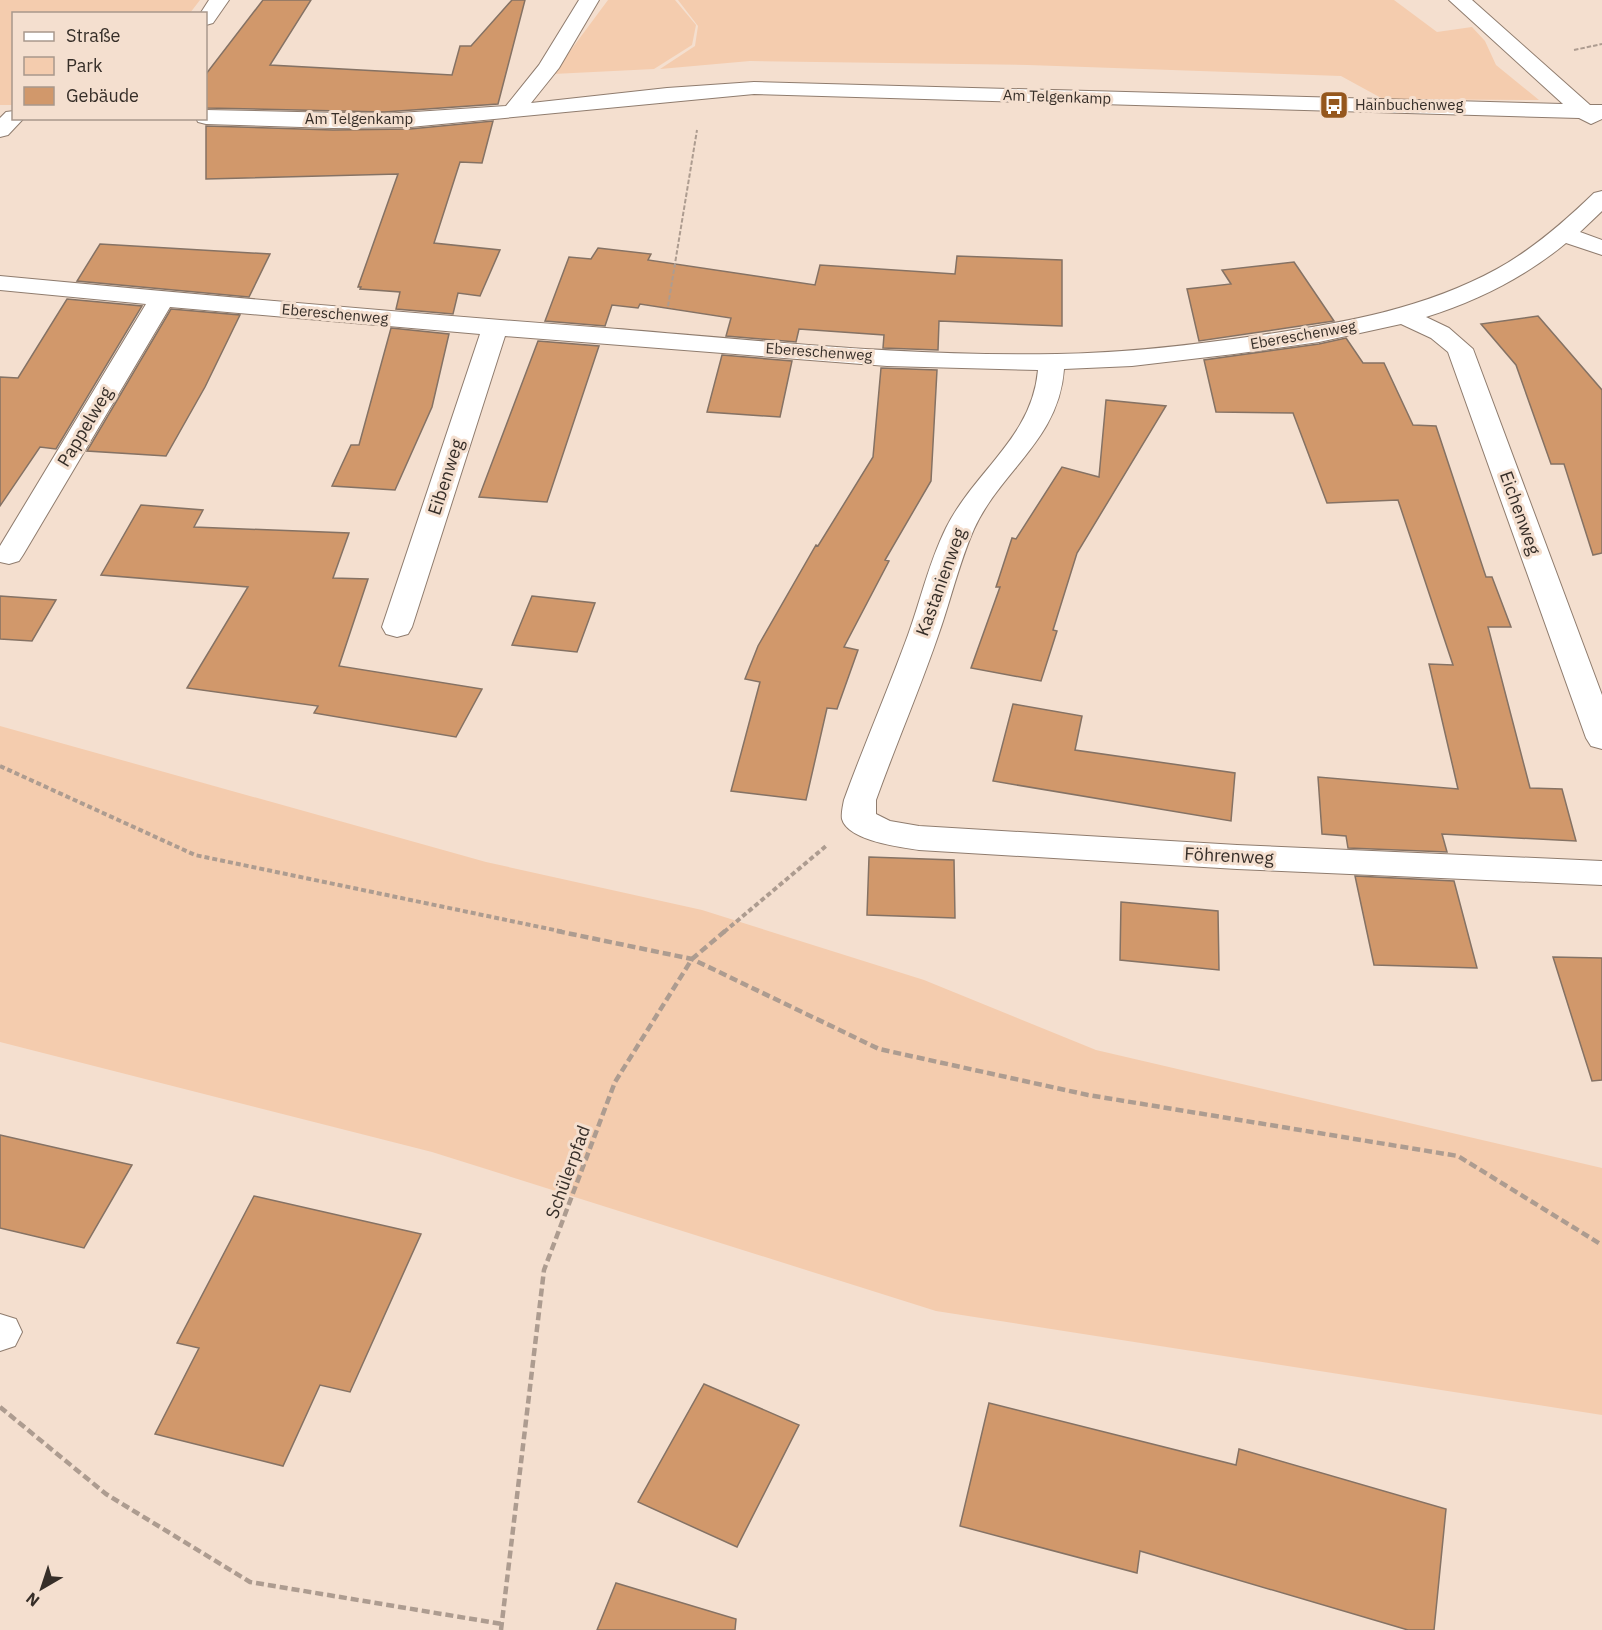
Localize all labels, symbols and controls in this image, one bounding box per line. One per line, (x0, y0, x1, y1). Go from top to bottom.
legend (12, 12, 207, 120)
text: Straße (66, 24, 120, 47)
text: Park (66, 54, 103, 77)
text: Gebäude (66, 84, 139, 107)
street label: Am Telgenkamp (1003, 85, 1112, 108)
bus stop icon: Hainbuchenweg (1318, 89, 1350, 121)
place label: Hainbuchenweg (1355, 95, 1464, 114)
street label: Am Telgenkamp (305, 109, 413, 128)
street label: Ebereschenweg (281, 299, 389, 328)
street label: Ebereschenweg (1249, 316, 1357, 353)
street label: Ebereschenweg (765, 338, 873, 365)
street label: Pappelweg (52, 382, 118, 471)
street label: Eibenweg (422, 435, 469, 518)
street label: Eichenweg (1495, 468, 1546, 558)
street label: Kastanienweg (910, 524, 971, 639)
street label: Föhrenweg (1184, 842, 1275, 869)
street label: Schülerpfad (540, 1122, 595, 1222)
north arrow (12, 1558, 72, 1618)
text: N (22, 1588, 43, 1611)

